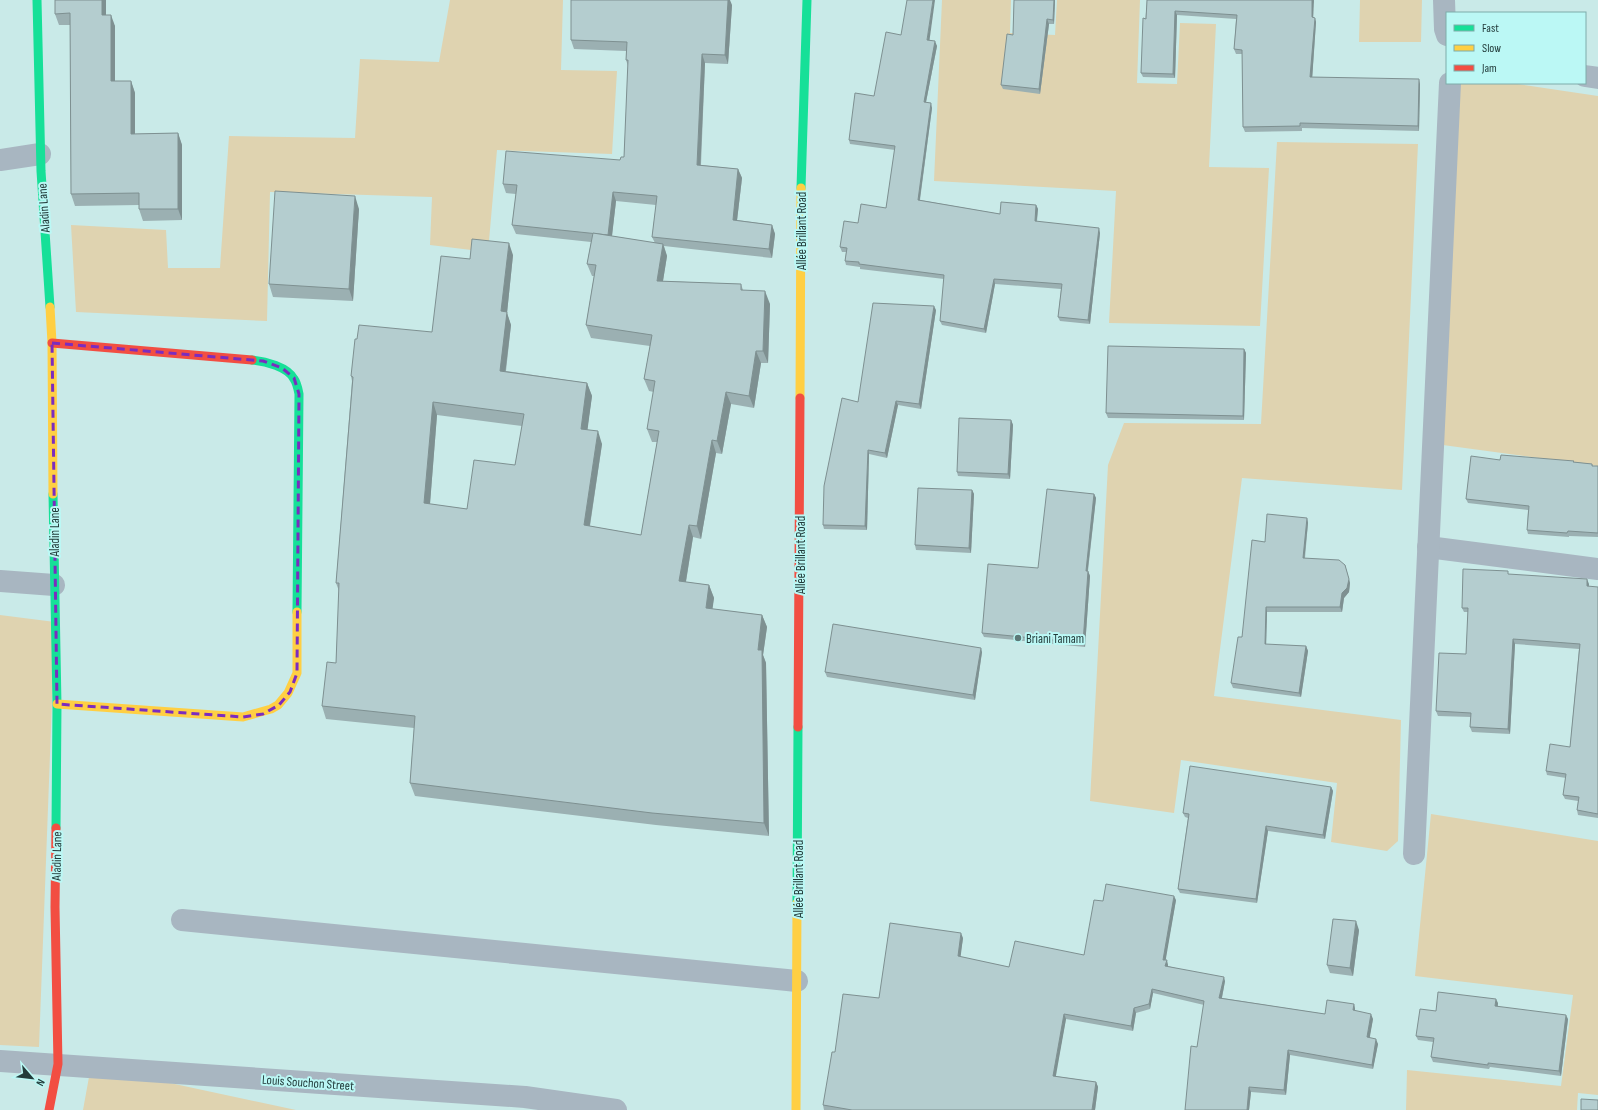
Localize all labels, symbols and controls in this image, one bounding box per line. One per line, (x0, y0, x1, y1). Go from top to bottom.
legend (1446, 12, 1586, 84)
text: Fast (1482, 21, 1499, 36)
text: Slow (1482, 41, 1501, 56)
text: Jam (1481, 61, 1497, 76)
street label: Aladin Lane (34, 183, 54, 234)
street label: Allée Brillant Road (794, 192, 810, 271)
street label: Aladin Lane (47, 507, 63, 558)
street label: Allée Brillant Road (793, 516, 809, 595)
place label: Briani Tamam (1026, 631, 1084, 647)
marker: Briani Tamam (1013, 633, 1023, 643)
street label: Aladin Lane (49, 831, 65, 882)
street label: Allée Brillant Road (791, 840, 807, 919)
north arrow (12, 1058, 52, 1098)
street label: Louis Souchon Street (261, 1072, 355, 1094)
text: N (33, 1077, 48, 1088)

